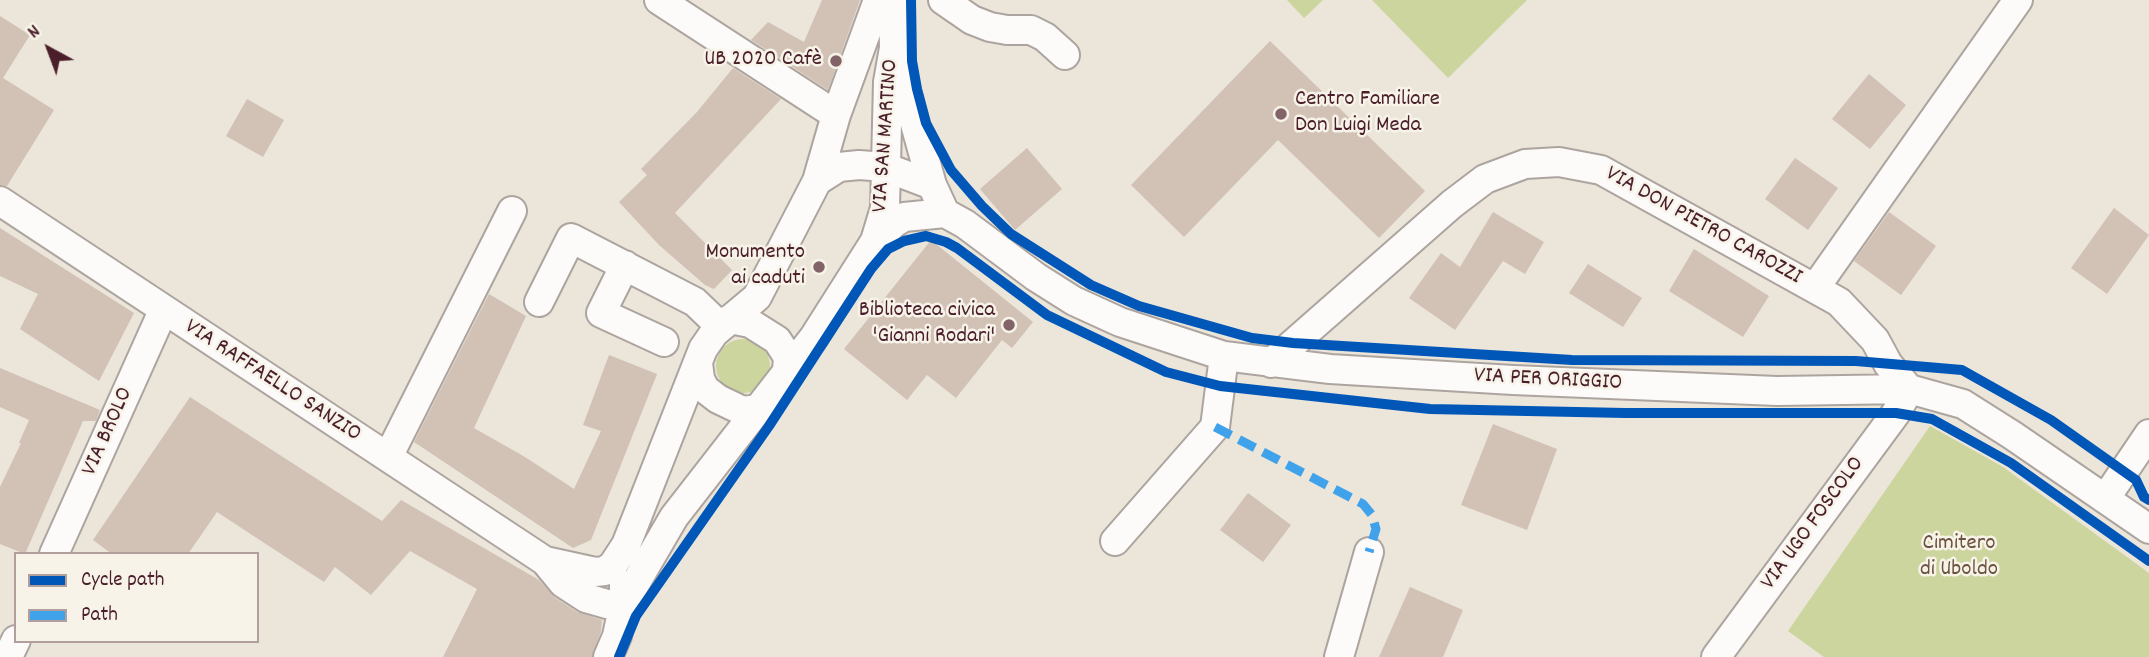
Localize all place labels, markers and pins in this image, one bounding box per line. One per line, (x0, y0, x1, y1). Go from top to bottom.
place label: UB 2020 Cafè (704, 47, 822, 75)
marker: UB 2020 Cafè (828, 53, 844, 69)
place label: Centro Familiare Don Luigi Meda (1295, 87, 1440, 141)
marker: Centro Familiare Don Luigi Meda (1273, 106, 1289, 122)
place label: Monumento ai caduti (705, 240, 805, 294)
marker: Monumento ai caduti (811, 259, 827, 275)
place label: Biblioteca civica 'Gianni Rodari' (859, 298, 995, 352)
marker: Biblioteca civica 'Gianni Rodari' (1001, 317, 1017, 333)

